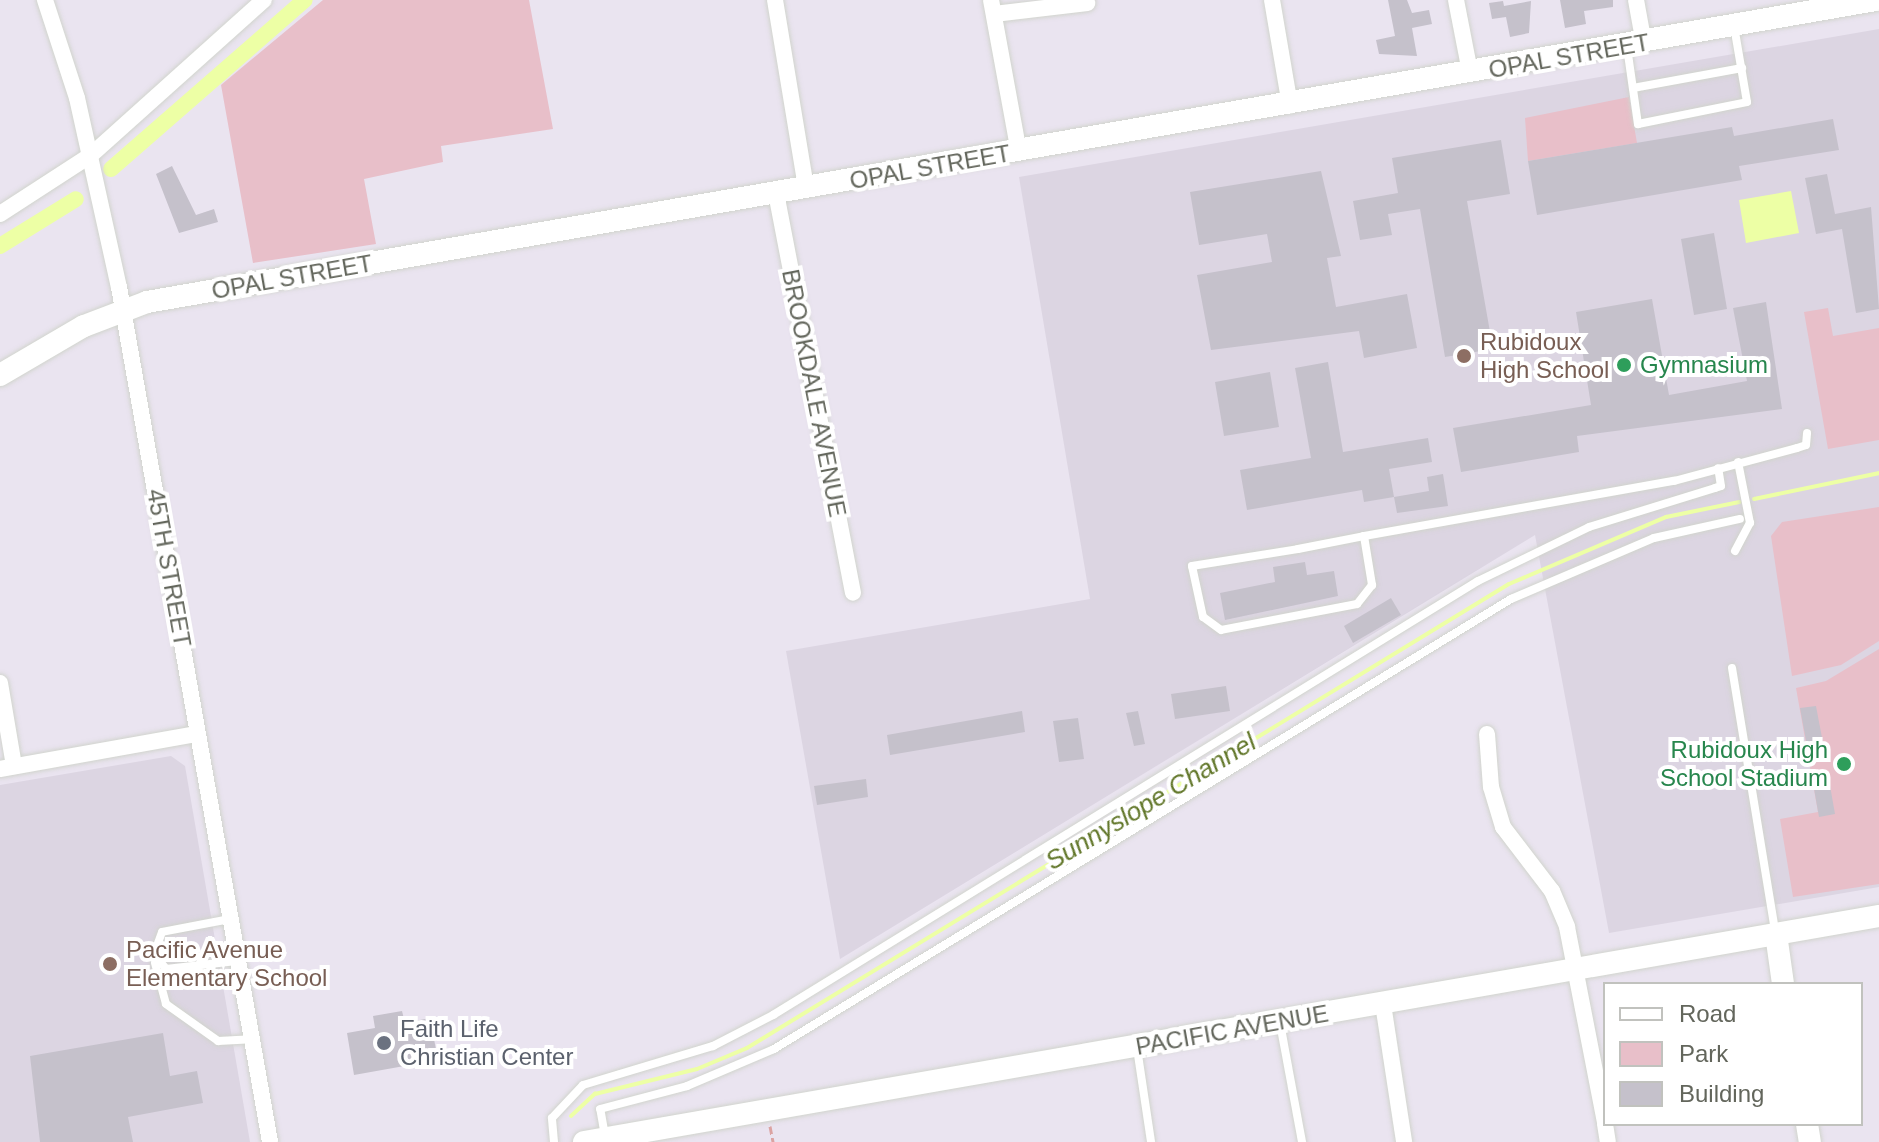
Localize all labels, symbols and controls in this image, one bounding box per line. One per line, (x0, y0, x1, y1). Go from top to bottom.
street label: OPAL STREET (1486, 28, 1652, 84)
street label: OPAL STREET (847, 139, 1013, 195)
street label: OPAL STREET (209, 249, 375, 305)
street label: BROOKDALE AVENUE (776, 266, 852, 520)
place label: Rubidoux High School (1480, 328, 1609, 384)
marker: Rubidoux High School (1455, 347, 1473, 365)
place label: Gymnasium (1640, 351, 1768, 379)
marker: Gymnasium (1615, 356, 1633, 374)
street label: 45TH STREET (141, 487, 197, 649)
water label: Sunnyslope Channel (1040, 727, 1262, 877)
place label: Rubidoux High School Stadium (1660, 736, 1828, 792)
marker: Rubidoux High School Stadium (1835, 755, 1853, 773)
place label: Pacific Avenue Elementary School (126, 936, 327, 992)
marker: Pacific Avenue Elementary School (101, 955, 119, 973)
legend (1603, 982, 1863, 1126)
street label: PACIFIC AVENUE (1133, 999, 1331, 1061)
text: Road (1679, 1000, 1736, 1027)
place label: Faith Life Christian Center (400, 1015, 573, 1071)
marker: Faith Life Christian Center (375, 1034, 393, 1052)
text: Park (1679, 1040, 1728, 1067)
text: Building (1679, 1080, 1764, 1107)

